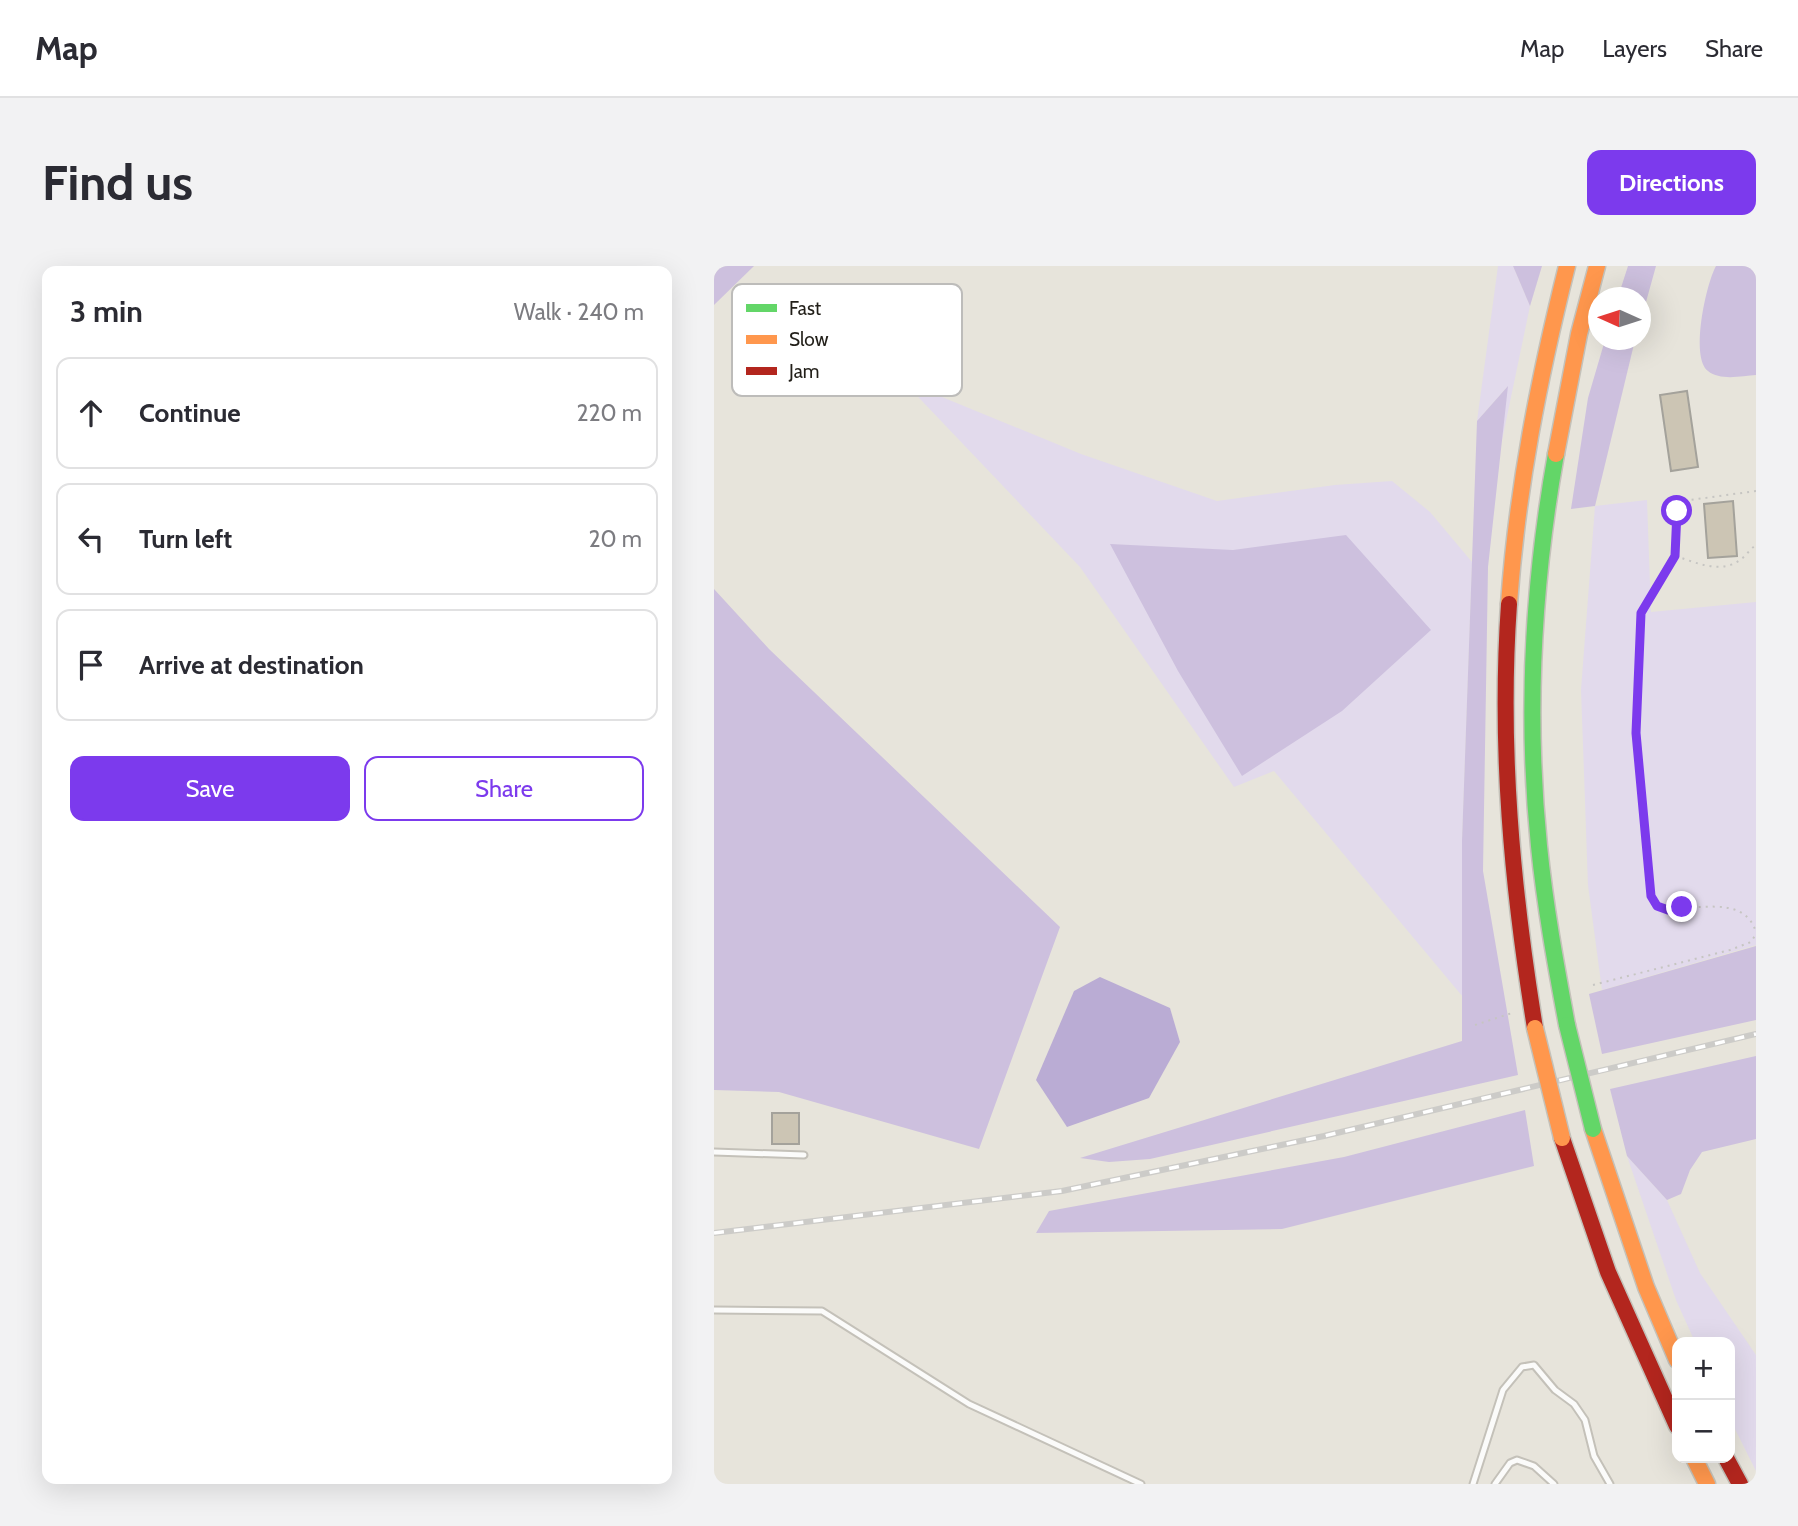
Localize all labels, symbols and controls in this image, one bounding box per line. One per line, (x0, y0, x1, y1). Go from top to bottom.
text: Map (35, 28, 98, 68)
text: Map (1520, 34, 1564, 63)
text: Layers (1602, 34, 1667, 63)
text: Share (1705, 34, 1763, 63)
button: Directions (1587, 150, 1756, 215)
text: Find us (42, 153, 193, 212)
legend (732, 284, 962, 396)
north arrow (1588, 287, 1651, 350)
text: 3 min (70, 293, 143, 330)
text: Fast (789, 297, 822, 320)
text: Walk · 240 m (514, 298, 644, 326)
text: Slow (789, 328, 829, 351)
text: Jam (788, 360, 819, 383)
icon: ahead (72, 394, 110, 432)
text: Continue (139, 397, 241, 429)
text: 220 m (576, 399, 642, 427)
route start (1661, 495, 1692, 526)
icon: left (72, 520, 110, 558)
text: Turn left (139, 523, 232, 555)
text: 20 m (589, 525, 642, 553)
icon: arrive (72, 646, 110, 684)
text: Arrive at destination (139, 649, 364, 681)
button: Save (70, 756, 350, 821)
button: Share (364, 756, 644, 821)
route end (1666, 891, 1697, 922)
map controls (1672, 1337, 1735, 1463)
button: + (1672, 1337, 1735, 1400)
button: − (1672, 1400, 1735, 1463)

